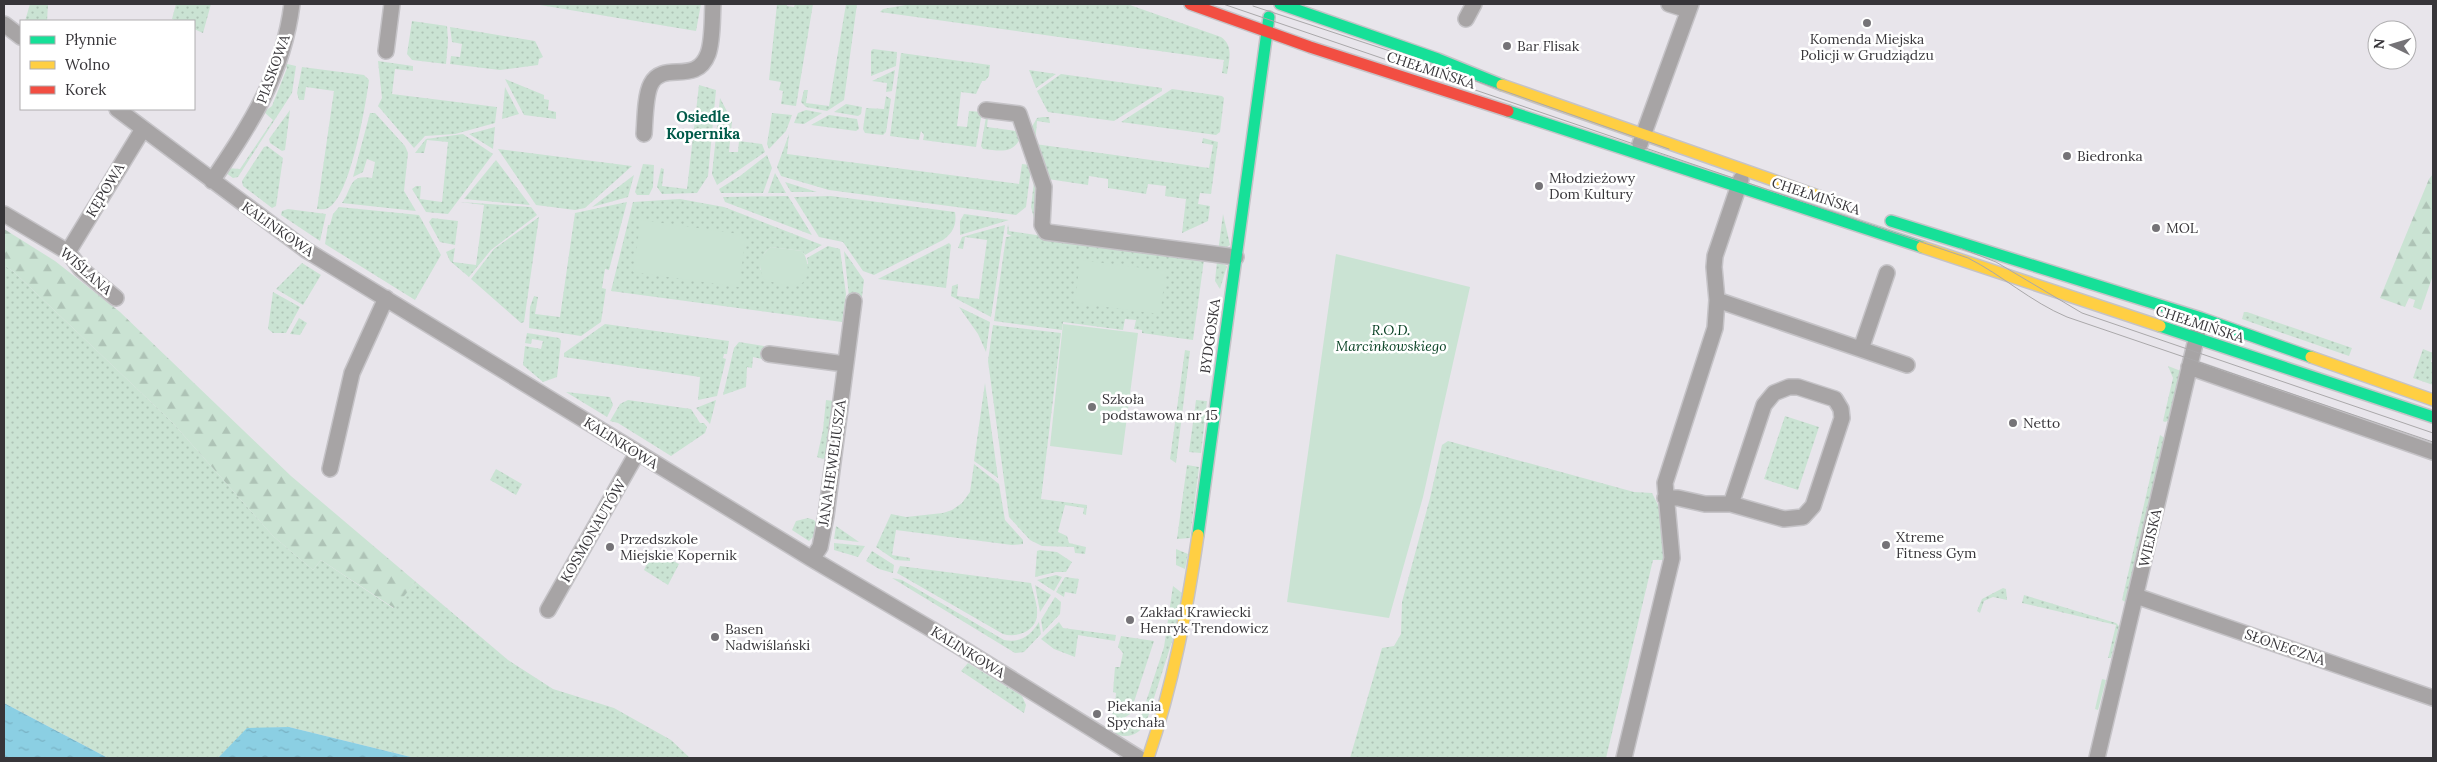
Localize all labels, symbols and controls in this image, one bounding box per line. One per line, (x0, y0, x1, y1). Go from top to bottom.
marker: Komenda Miejska Policji w Grudziądzu (1861, 17, 1873, 29)
legend (20, 20, 195, 110)
north arrow (2367, 20, 2417, 70)
text: Płynnie (65, 30, 117, 49)
place label: Komenda Miejska Policji w Grudziądzu (1800, 30, 1934, 64)
street label: PIASKOWA (252, 32, 294, 106)
place label: Bar Flisak (1517, 37, 1580, 55)
text: N (2370, 38, 2389, 50)
marker: Bar Flisak (1501, 40, 1513, 52)
street label: CHEŁMIŃSKA (1384, 47, 1478, 93)
text: Wolno (65, 55, 110, 74)
text: Korek (65, 80, 106, 99)
district label: Osiedle Kopernika (666, 107, 740, 143)
place label: Biedronka (2077, 147, 2143, 165)
marker: Biedronka (2061, 150, 2073, 162)
street label: KĘPOWA (82, 160, 128, 220)
place label: Młodzieżowy Dom Kultury (1549, 169, 1636, 203)
street label: CHEŁMIŃSKA (1769, 173, 1863, 219)
marker: Młodzieżowy Dom Kultury (1533, 180, 1545, 192)
street label: KALINKOWA (238, 198, 318, 261)
place label: MOL (2166, 219, 2198, 237)
marker: MOL (2150, 222, 2162, 234)
street label: WIŚLANA (56, 244, 116, 299)
street label: BYDGOSKA (1196, 297, 1224, 375)
street label: CHEŁMIŃSKA (2153, 301, 2247, 347)
park label: R.O.D. Marcinkowskiego (1335, 321, 1447, 355)
place label: Szkoła podstawowa nr 15 (1102, 390, 1218, 424)
street label: JANA HEWELIUSZA (814, 398, 850, 528)
marker: Szkoła podstawowa nr 15 (1086, 401, 1098, 413)
street label: KALINKOWA (581, 413, 662, 473)
place label: Netto (2023, 414, 2060, 432)
marker: Netto (2007, 417, 2019, 429)
street label: KOSMONAUTÓW (556, 476, 630, 586)
street label: WIEJSKA (2135, 507, 2165, 569)
place label: Xtreme Fitness Gym (1896, 528, 1977, 562)
place label: Przedszkole Miejskie Kopernik (620, 530, 737, 564)
marker: Xtreme Fitness Gym (1880, 539, 1892, 551)
marker: Przedszkole Miejskie Kopernik (604, 541, 616, 553)
place label: Zakład Krawiecki Henryk Trendowicz (1140, 603, 1268, 637)
marker: Zakład Krawiecki Henryk Trendowicz (1124, 614, 1136, 626)
place label: Basen Nadwiślański (725, 620, 810, 654)
street label: KALINKOWA (928, 622, 1009, 682)
street label: SŁONECZNA (2242, 625, 2328, 669)
marker: Basen Nadwiślański (709, 631, 721, 643)
place label: Piekania Spychała (1107, 697, 1165, 731)
marker: Piekania Spychała (1091, 708, 1103, 720)

